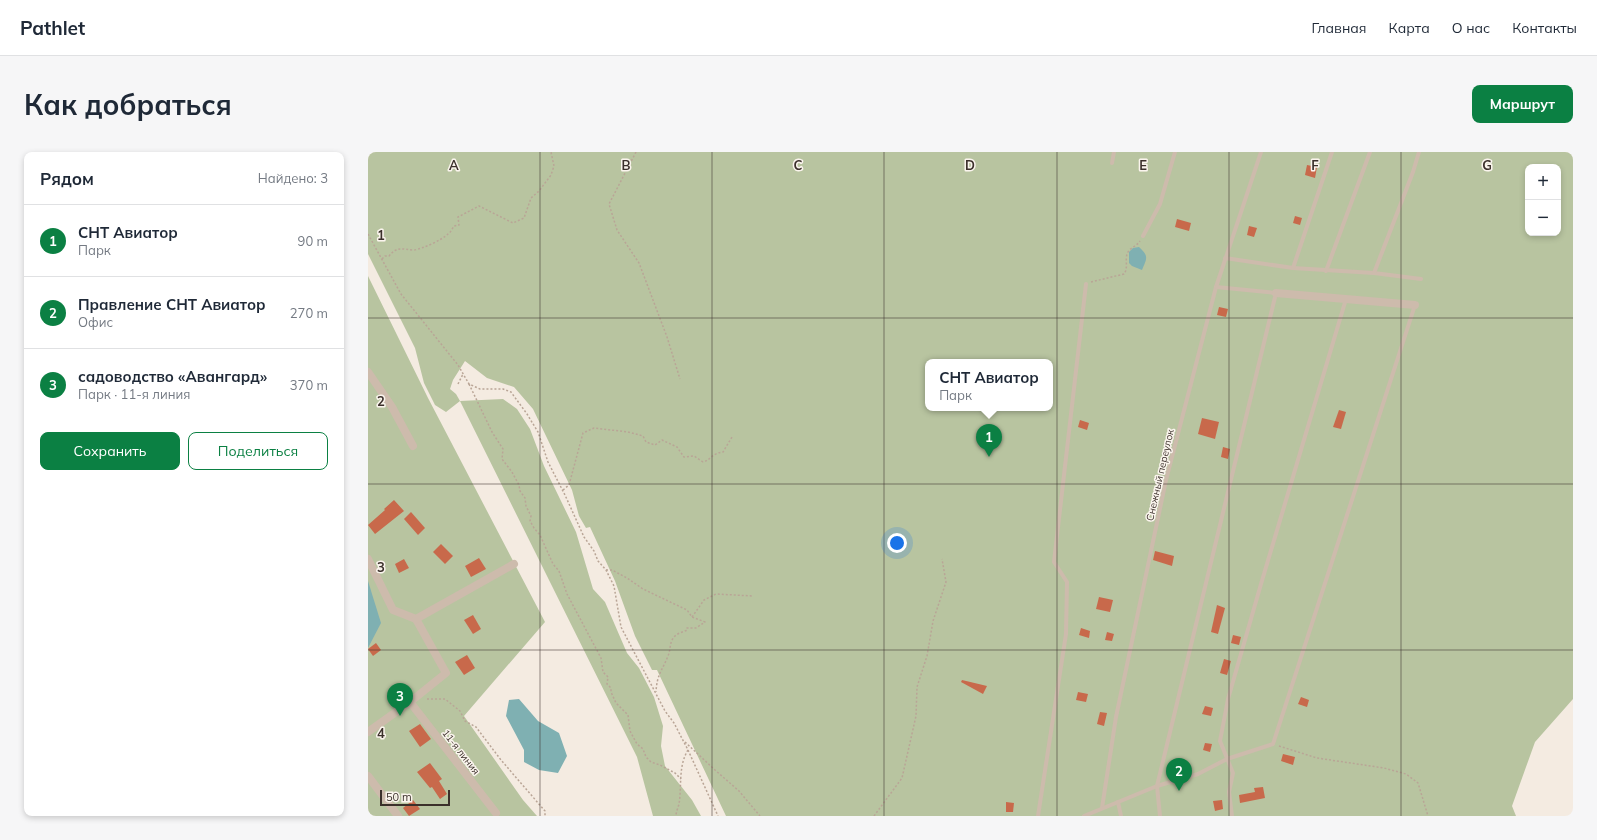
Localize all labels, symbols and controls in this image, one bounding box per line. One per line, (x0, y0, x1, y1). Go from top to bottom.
text: Pathlet (20, 16, 85, 40)
text: Главная (1312, 19, 1367, 37)
text: Карта (1389, 19, 1430, 37)
text: О нас (1452, 19, 1490, 37)
text: Контакты (1512, 19, 1577, 37)
button: Маршрут (1472, 85, 1573, 123)
text: Как добраться (24, 87, 232, 122)
text: A (449, 157, 459, 173)
text: B (622, 157, 631, 173)
text: C (794, 157, 803, 173)
text: D (965, 157, 975, 173)
text: E (1139, 157, 1147, 173)
text: F (1311, 157, 1319, 173)
text: G (1482, 157, 1492, 173)
map controls (1525, 164, 1561, 236)
button: + (1525, 164, 1561, 200)
text: Рядом (40, 168, 94, 189)
text: Найдено: 3 (258, 170, 328, 186)
button: − (1525, 200, 1561, 236)
text: СНТ Авиатор (78, 223, 178, 242)
text: 1 (377, 227, 385, 243)
text: 1 (49, 233, 57, 249)
text: 90 m (298, 233, 328, 249)
text: Парк (78, 242, 111, 258)
text: Правление СНТ Авиатор (78, 295, 266, 314)
text: 2 (49, 305, 57, 321)
text: 270 m (290, 305, 328, 321)
text: Офис (78, 314, 113, 330)
popup (925, 359, 1053, 411)
text: садоводство «Авангард» (78, 367, 267, 386)
text: СНТ Авиатор (939, 368, 1039, 387)
text: 3 (49, 377, 57, 393)
text: 370 m (290, 377, 328, 393)
text: Парк · 11-я линия (78, 386, 190, 402)
text: Парк (939, 387, 972, 403)
text: 2 (377, 393, 385, 409)
pin: 1 (976, 424, 1002, 457)
street label: Снежный переулок (1143, 427, 1177, 522)
button: Сохранить (40, 432, 180, 470)
button: Поделиться (188, 432, 328, 470)
your location (887, 533, 907, 553)
text: 3 (377, 559, 385, 575)
pin: 3 (387, 683, 413, 716)
text: 4 (377, 725, 385, 741)
street label: 11-я линия (439, 727, 483, 777)
pin: 2 (1166, 758, 1192, 791)
scale bar (380, 788, 450, 807)
text: 50 m (386, 790, 412, 804)

